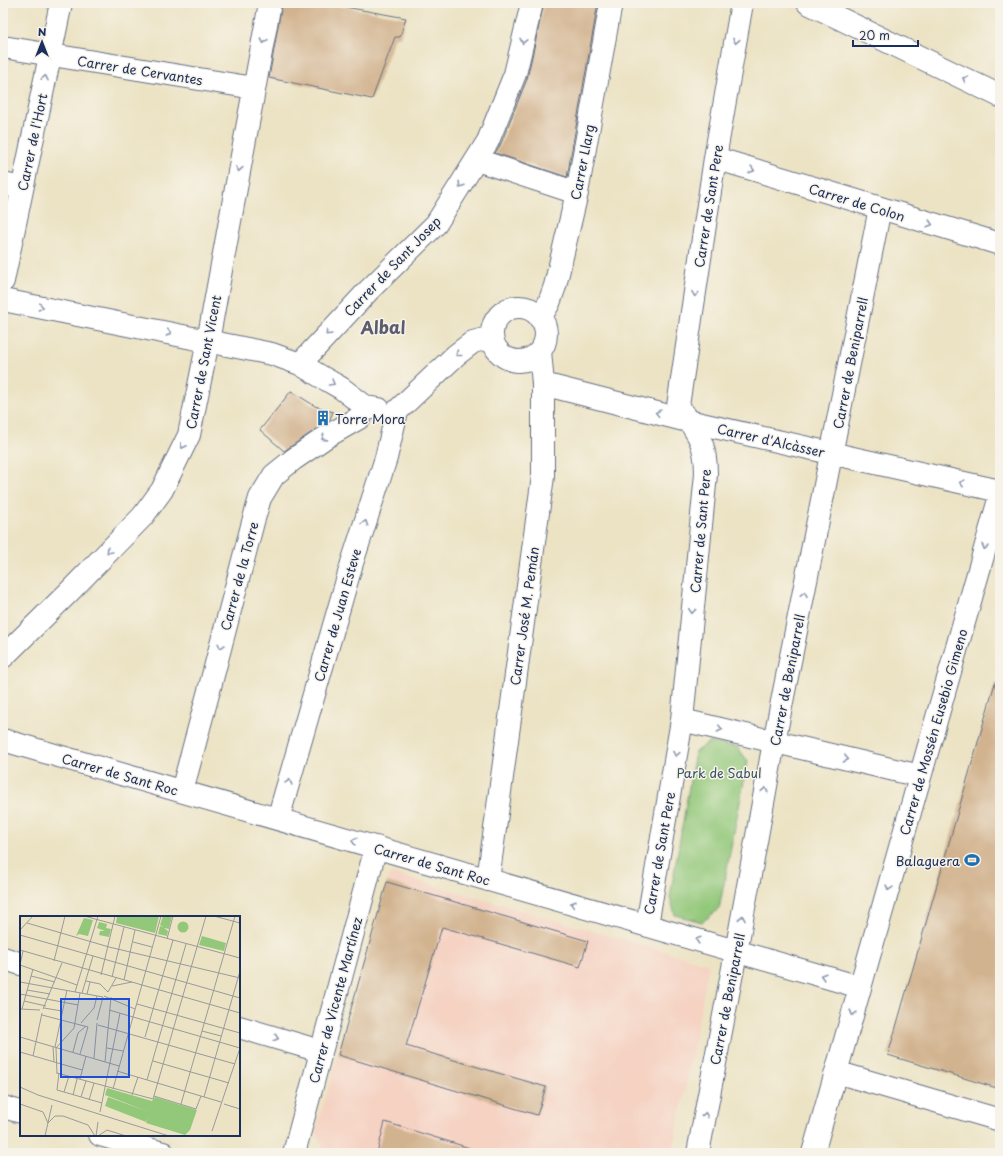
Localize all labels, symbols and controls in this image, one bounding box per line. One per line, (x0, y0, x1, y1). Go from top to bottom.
north arrow (22, 22, 62, 62)
scale bar (853, 22, 918, 48)
text: N (38, 23, 47, 40)
text: 20 m (859, 26, 890, 44)
one-way arrow (260, 38, 268, 45)
one-way arrow (519, 38, 527, 44)
one-way arrow (732, 38, 740, 45)
street label: Carrer de Cervantes (76, 51, 204, 89)
one-way arrow (41, 75, 49, 81)
one-way arrow (962, 76, 969, 84)
street label: Carrer de l'Hort (12, 92, 52, 192)
street label: Carrer Llarg (565, 123, 599, 201)
street label: Carrer de Sant Pere (689, 143, 727, 269)
one-way arrow (749, 165, 756, 174)
one-way arrow (235, 166, 244, 172)
street label: Carrer de Colon (807, 178, 907, 226)
one-way arrow (458, 181, 465, 188)
street label: Carrer de Sant Josep (339, 212, 445, 320)
one-way arrow (927, 219, 934, 228)
one-way arrow (691, 291, 700, 297)
street label: Carrer de Sant Vicent (181, 293, 225, 431)
street label: Carrer de Beniparrell (828, 295, 872, 431)
one-way arrow (38, 303, 44, 311)
district label: Albal (360, 314, 406, 340)
one-way arrow (166, 328, 172, 336)
one-way arrow (326, 329, 333, 336)
one-way arrow (455, 349, 462, 356)
one-way arrow (328, 378, 335, 385)
building icon: Torre Mora (314, 409, 332, 427)
place label: Torre Mora (335, 409, 406, 428)
one-way arrow (655, 409, 662, 418)
street label: Carrer d'Alcàsser (715, 418, 828, 462)
one-way arrow (322, 434, 329, 441)
one-way arrow (180, 442, 188, 450)
street label: Carrer de Sant Pere (685, 468, 715, 594)
one-way arrow (959, 479, 965, 487)
street label: Carrer de la Torre (215, 519, 263, 633)
one-way arrow (360, 519, 369, 526)
one-way arrow (982, 544, 990, 550)
street label: Carrer José M. Pemán (505, 545, 543, 687)
one-way arrow (106, 546, 114, 554)
street label: Carrer de Juan Esteve (309, 546, 365, 684)
one-way arrow (799, 591, 807, 597)
one-way arrow (688, 608, 697, 614)
street label: Carrer de Beniparrell (765, 612, 809, 748)
street label: Carrer de Mossén Eusebio Gimeno (894, 627, 972, 837)
one-way arrow (217, 642, 226, 649)
one-way arrow (716, 724, 723, 733)
street label: Carrer de Sant Roc (60, 748, 181, 800)
one-way arrow (672, 751, 681, 757)
one-way arrow (843, 754, 849, 762)
park label: Park de Sabul (676, 763, 762, 782)
one-way arrow (284, 778, 293, 785)
one-way arrow (761, 787, 769, 793)
street label: Carrer de Sant Pere (639, 790, 679, 916)
one-way arrow (351, 837, 358, 846)
street label: Carrer de Sant Roc (372, 838, 493, 890)
place label: Balaguera (896, 851, 960, 870)
sports icon: Balaguera (963, 851, 981, 869)
one-way arrow (885, 884, 894, 891)
one-way arrow (570, 900, 577, 909)
street label: Carrer de Vicente Martínez (304, 915, 366, 1085)
one-way arrow (738, 915, 746, 921)
inset map (20, 916, 240, 1136)
street label: Carrer de Beniparrell (705, 931, 749, 1067)
one-way arrow (695, 936, 702, 945)
one-way arrow (820, 972, 827, 981)
one-way arrow (849, 1009, 858, 1016)
one-way arrow (273, 1033, 280, 1042)
one-way arrow (700, 1112, 709, 1118)

